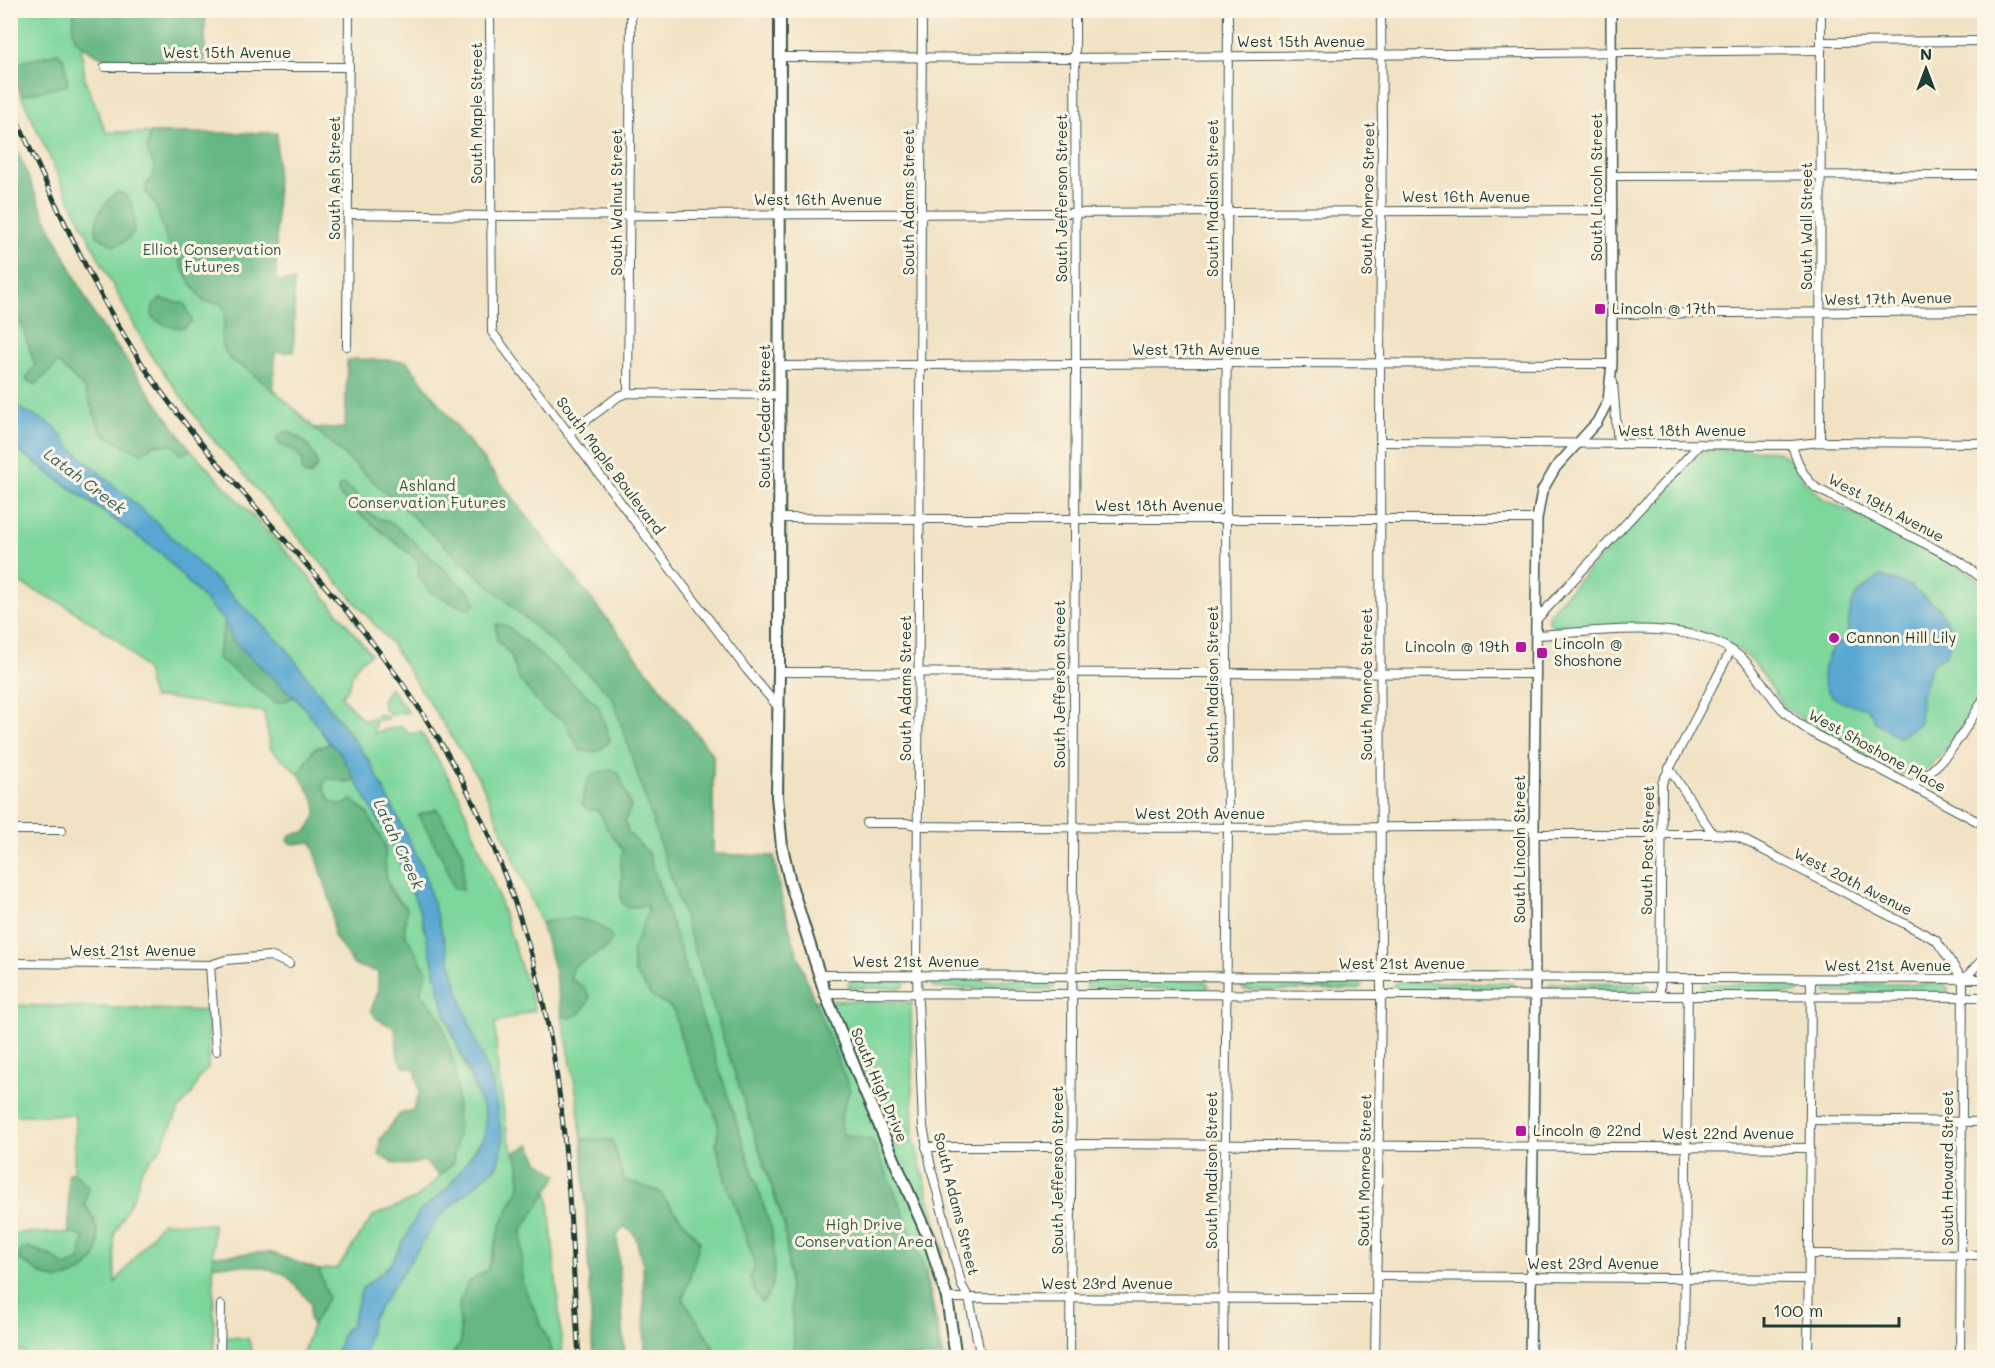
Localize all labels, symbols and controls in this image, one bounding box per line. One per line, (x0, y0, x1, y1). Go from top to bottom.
street label: West 15th Avenue (1237, 31, 1365, 51)
north arrow (1896, 39, 1956, 99)
street label: West 15th Avenue (163, 42, 291, 62)
street label: South Maple Street (466, 42, 486, 184)
text: N (1920, 43, 1932, 64)
street label: South Lincoln Street (1586, 113, 1606, 261)
street label: South Jefferson Street (1051, 114, 1071, 282)
street label: South Ash Street (324, 116, 344, 240)
street label: South Madison Street (1202, 119, 1222, 277)
street label: South Monroe Street (1356, 121, 1378, 275)
street label: South Walnut Street (606, 128, 626, 276)
street label: South Adams Street (898, 129, 918, 275)
street label: South Wall Street (1796, 162, 1816, 290)
street label: West 16th Avenue (1402, 186, 1530, 206)
street label: West 16th Avenue (754, 189, 882, 209)
park label: Elliot Conservation Futures (143, 239, 281, 276)
street label: West 17th Avenue (1824, 287, 1952, 309)
place label: Lincoln @ 17th (1612, 298, 1716, 318)
marker: Lincoln @ 17th (1593, 302, 1607, 316)
street label: West 17th Avenue (1132, 339, 1260, 359)
street label: South Cedar Street (754, 344, 774, 488)
street label: South Maple Boulevard (552, 392, 669, 538)
street label: West 18th Avenue (1618, 420, 1746, 440)
water label: Latah Creek (40, 443, 131, 519)
street label: West 19th Avenue (1825, 468, 1948, 546)
park label: Ashland Conservation Futures (348, 475, 506, 512)
street label: West 18th Avenue (1095, 495, 1223, 515)
street label: South Jefferson Street (1049, 600, 1069, 768)
street label: South Madison Street (1202, 605, 1222, 763)
street label: South Monroe Street (1356, 608, 1376, 760)
street label: South Adams Street (895, 615, 915, 761)
place label: Cannon Hill Lily (1846, 627, 1957, 647)
marker: Cannon Hill Lily (1827, 631, 1841, 645)
place label: Lincoln @ Shoshone (1554, 633, 1623, 670)
place label: Lincoln @ 19th (1405, 636, 1509, 656)
marker: Lincoln @ 19th (1514, 640, 1528, 654)
marker: Lincoln @ Shoshone (1535, 646, 1549, 660)
street label: West Shoshone Place (1805, 704, 1950, 796)
street label: South Lincoln Street (1509, 775, 1529, 923)
street label: South Post Street (1636, 785, 1658, 915)
water label: Latah Creek (369, 795, 430, 893)
street label: West 20th Avenue (1135, 803, 1265, 823)
street label: West 20th Avenue (1791, 843, 1916, 920)
street label: West 21st Avenue (70, 940, 196, 960)
street label: West 21st Avenue (853, 951, 979, 971)
street label: West 21st Avenue (1339, 953, 1465, 973)
street label: West 21st Avenue (1825, 955, 1951, 975)
street label: South High Drive (847, 1024, 913, 1145)
street label: South Jefferson Street (1047, 1086, 1067, 1254)
street label: South Howard Street (1937, 1090, 1957, 1246)
street label: South Madison Street (1201, 1091, 1221, 1249)
street label: South Monroe Street (1353, 1093, 1375, 1247)
place label: Lincoln @ 22nd (1533, 1120, 1641, 1140)
street label: West 22nd Avenue (1662, 1123, 1794, 1143)
marker: Lincoln @ 22nd (1514, 1124, 1528, 1138)
street label: South Adams Street (930, 1130, 984, 1277)
park label: High Drive Conservation Area (794, 1214, 934, 1251)
street label: West 23rd Avenue (1527, 1253, 1659, 1273)
street label: West 23rd Avenue (1041, 1273, 1173, 1293)
scale bar (1764, 1290, 1899, 1328)
text: 100 m (1773, 1298, 1823, 1322)

